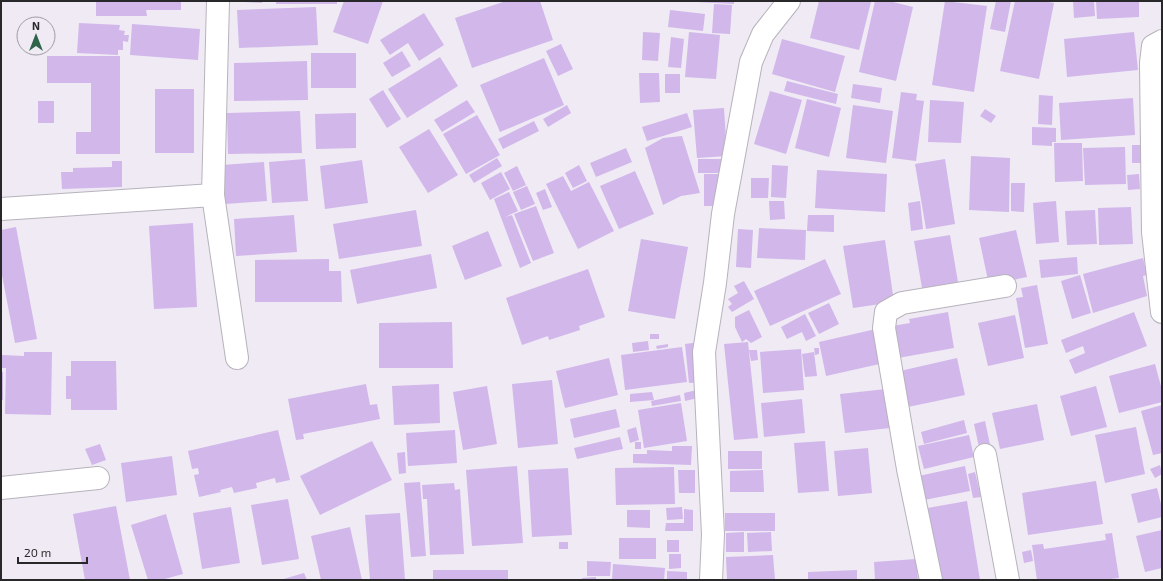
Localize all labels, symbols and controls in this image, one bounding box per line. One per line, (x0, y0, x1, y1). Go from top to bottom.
north arrow (16, 16, 56, 56)
text: N (32, 19, 40, 32)
scale bar (18, 539, 87, 565)
text: 20 m (24, 545, 51, 559)

